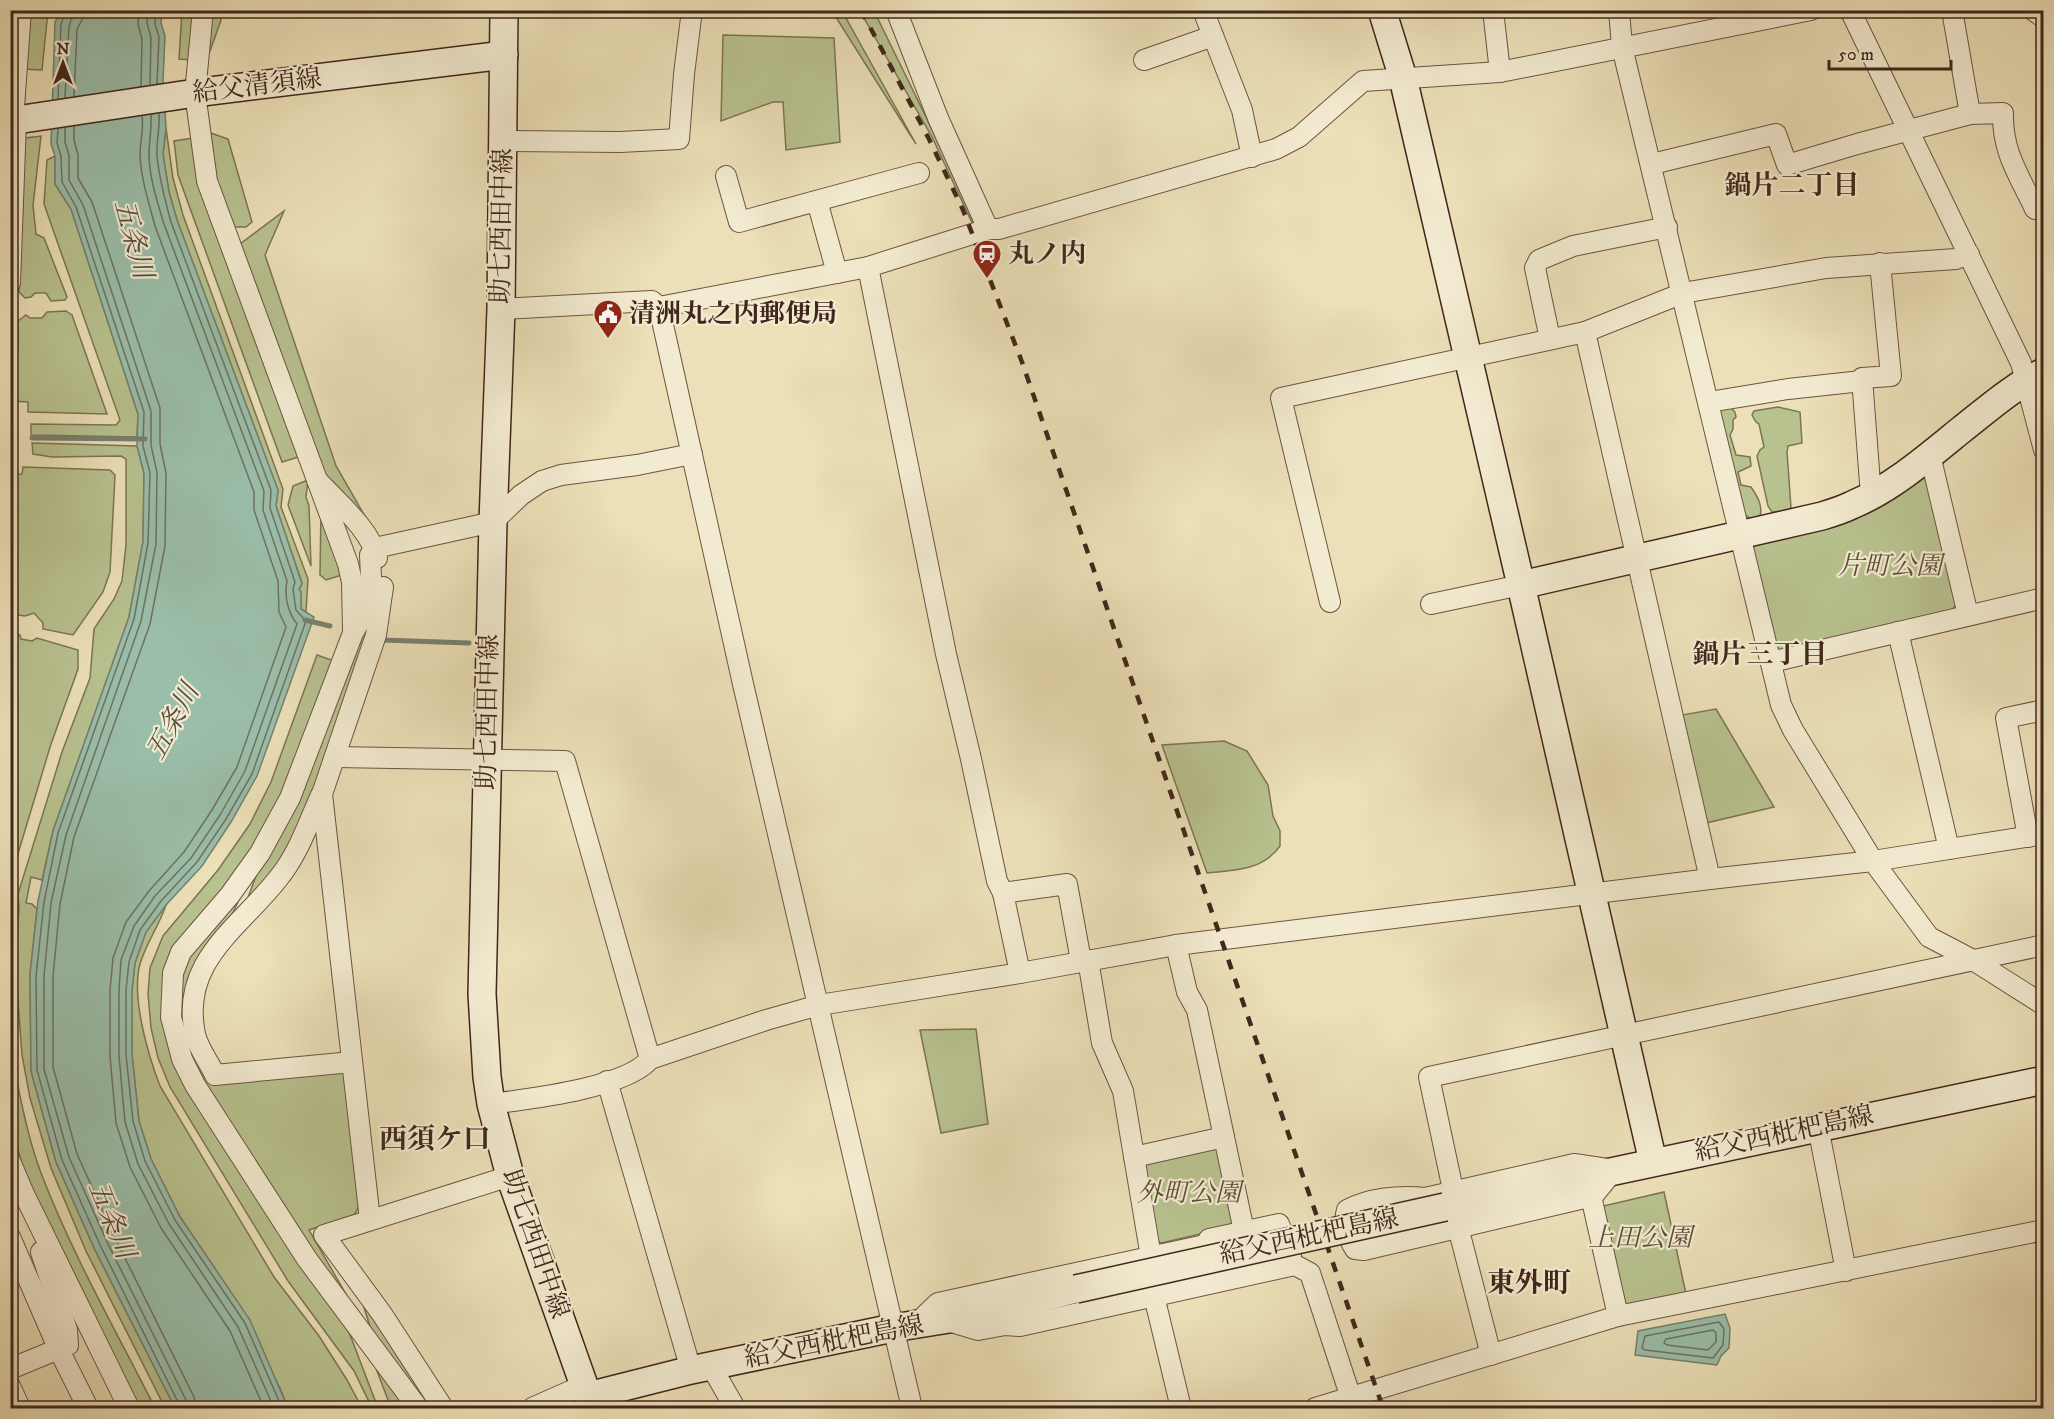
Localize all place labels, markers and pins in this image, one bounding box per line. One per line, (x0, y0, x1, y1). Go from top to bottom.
station icon: 丸ノ内 (971, 238, 1003, 280)
place label: 丸ノ内 (1008, 238, 1086, 271)
public building icon: 清洲丸之内郵便局 (592, 298, 624, 340)
place label: 清洲丸之内郵便局 (629, 298, 837, 331)

